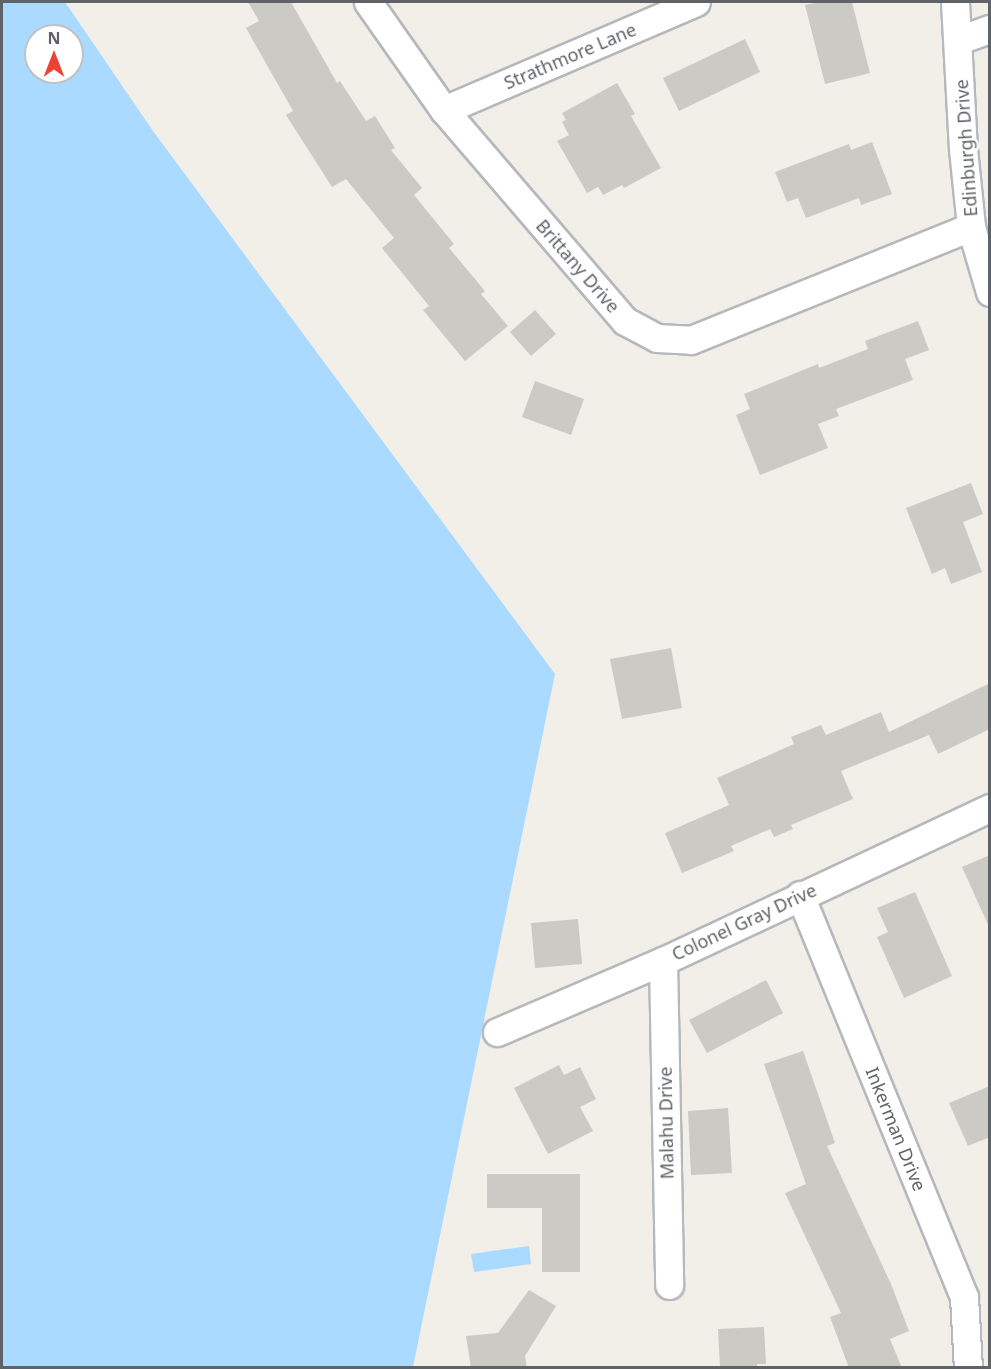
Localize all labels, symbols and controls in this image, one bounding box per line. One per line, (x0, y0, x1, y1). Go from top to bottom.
street label: Strathmore Lane (501, 18, 639, 94)
north arrow (24, 24, 84, 84)
text: N (47, 27, 61, 49)
street label: Edinburgh Drive (950, 79, 982, 217)
street label: Brittany Drive (532, 215, 624, 317)
street label: Colonel Gray Drive (668, 879, 820, 965)
street label: Inkerman Drive (861, 1064, 931, 1194)
street label: Malahu Drive (654, 1067, 678, 1179)

